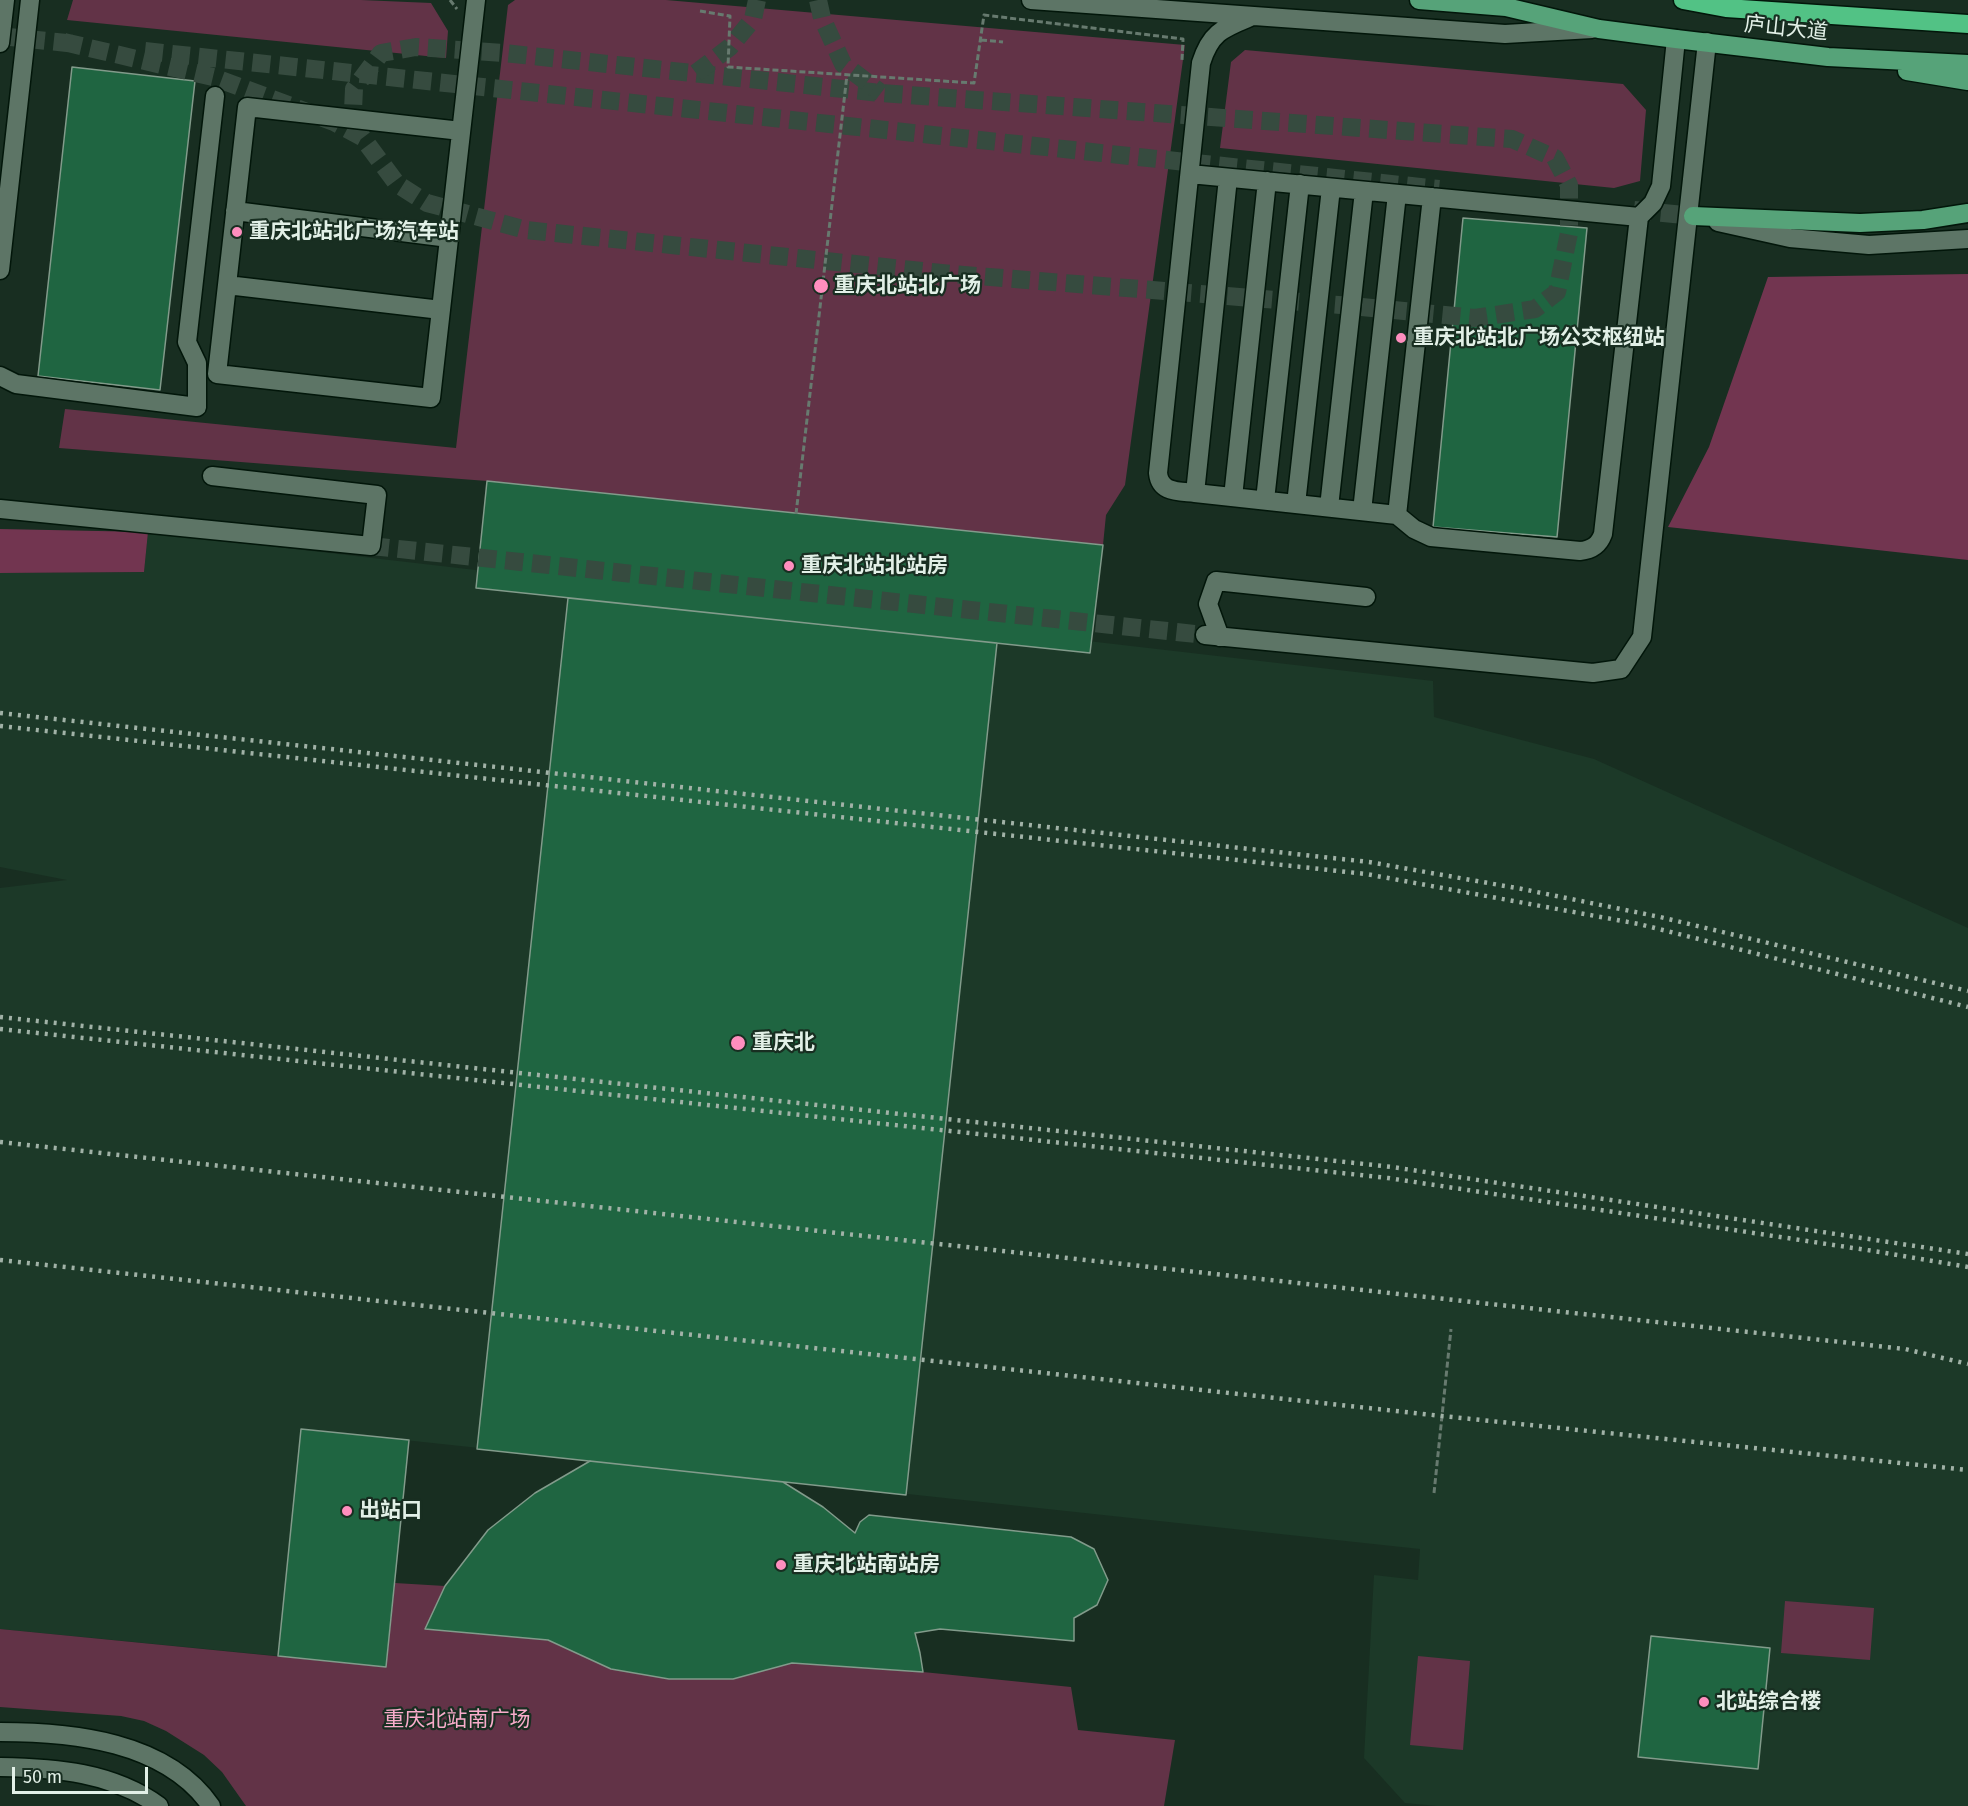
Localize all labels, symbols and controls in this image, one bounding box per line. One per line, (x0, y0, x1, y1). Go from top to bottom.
street label: 庐山大道 (1743, 12, 1829, 46)
place label: 重庆北站北广场汽车站 (249, 219, 459, 245)
marker: 重庆北站北广场汽车站 (230, 225, 244, 239)
place label: 重庆北站北广场 (834, 273, 981, 299)
marker: 重庆北站北广场 (812, 277, 830, 295)
place label: 重庆北站北广场公交枢纽站 (1413, 325, 1665, 351)
marker: 重庆北站北广场公交枢纽站 (1394, 331, 1408, 345)
place label: 重庆北站北站房 (801, 553, 948, 579)
marker: 重庆北站北站房 (782, 559, 796, 573)
place label: 重庆北 (752, 1030, 815, 1056)
marker: 重庆北 (729, 1034, 747, 1052)
place label: 出站口 (359, 1498, 422, 1524)
marker: 出站口 (340, 1504, 354, 1518)
place label: 重庆北站南站房 (793, 1552, 940, 1578)
marker: 重庆北站南站房 (774, 1558, 788, 1572)
place label: 北站综合楼 (1716, 1689, 1821, 1715)
marker: 北站综合楼 (1697, 1695, 1711, 1709)
park label: 重庆北站南广场 (384, 1707, 530, 1733)
scale bar (15, 1755, 152, 1793)
text: 50 m (23, 1766, 62, 1788)

